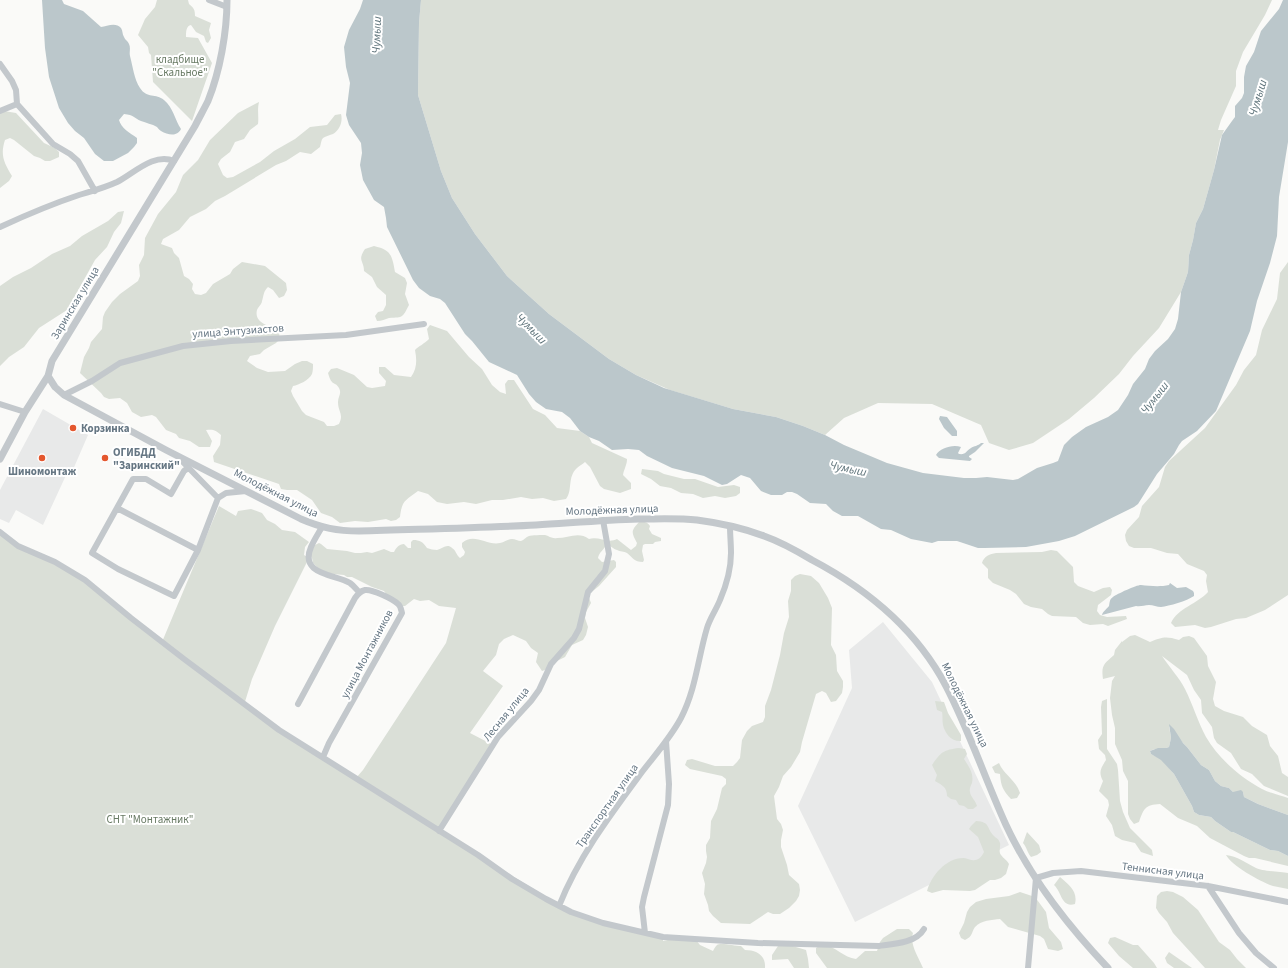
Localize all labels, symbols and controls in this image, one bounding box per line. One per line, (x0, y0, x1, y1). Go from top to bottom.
water label: Чумыш (368, 16, 386, 54)
park label: кладбище "Скальное" (152, 52, 208, 80)
water label: Чумыш (1244, 77, 1272, 118)
street label: Заринская улица (47, 264, 103, 342)
water label: Чумыш (512, 310, 550, 348)
street label: улица Энтузиастов (192, 320, 285, 342)
water label: Чумыш (1137, 378, 1173, 418)
place label: Корзинка (81, 421, 130, 436)
marker: Корзинка (68, 423, 78, 433)
place label: ОГИБДД "Заринский" (113, 445, 180, 473)
marker: Шиномонтаж (37, 453, 47, 463)
marker: ОГИБДД "Заринский" (100, 453, 110, 463)
water label: Чумыш (828, 457, 868, 481)
place label: Шиномонтаж (8, 464, 77, 479)
street label: Молодёжная улица (231, 465, 321, 521)
street label: Молодёжная улица (565, 501, 659, 519)
street label: улица Монтажников (337, 607, 397, 701)
street label: Молодёжная улица (938, 660, 992, 750)
street label: Лесная улица (479, 684, 533, 744)
street label: Транспортная улица (572, 761, 642, 851)
park label: СНТ "Монтажник" (107, 812, 193, 827)
street label: Теннисная улица (1121, 859, 1205, 883)

